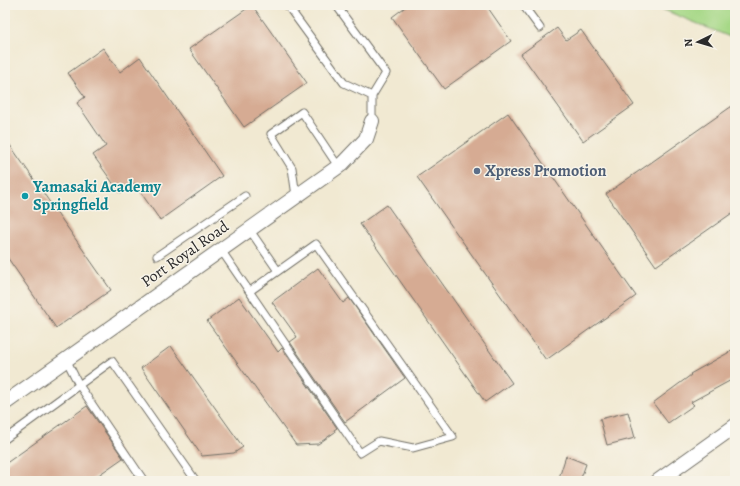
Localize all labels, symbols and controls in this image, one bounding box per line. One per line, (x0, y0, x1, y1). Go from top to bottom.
north arrow (678, 22, 718, 62)
text: N (681, 38, 696, 47)
place label: Xpress Promotion (485, 160, 606, 182)
marker: Xpress Promotion (472, 166, 482, 176)
place label: Yamasaki Academy Springfield (32, 176, 162, 216)
marker: Yamasaki Academy Springfield (20, 191, 30, 201)
street label: Port Royal Road (137, 215, 234, 292)

